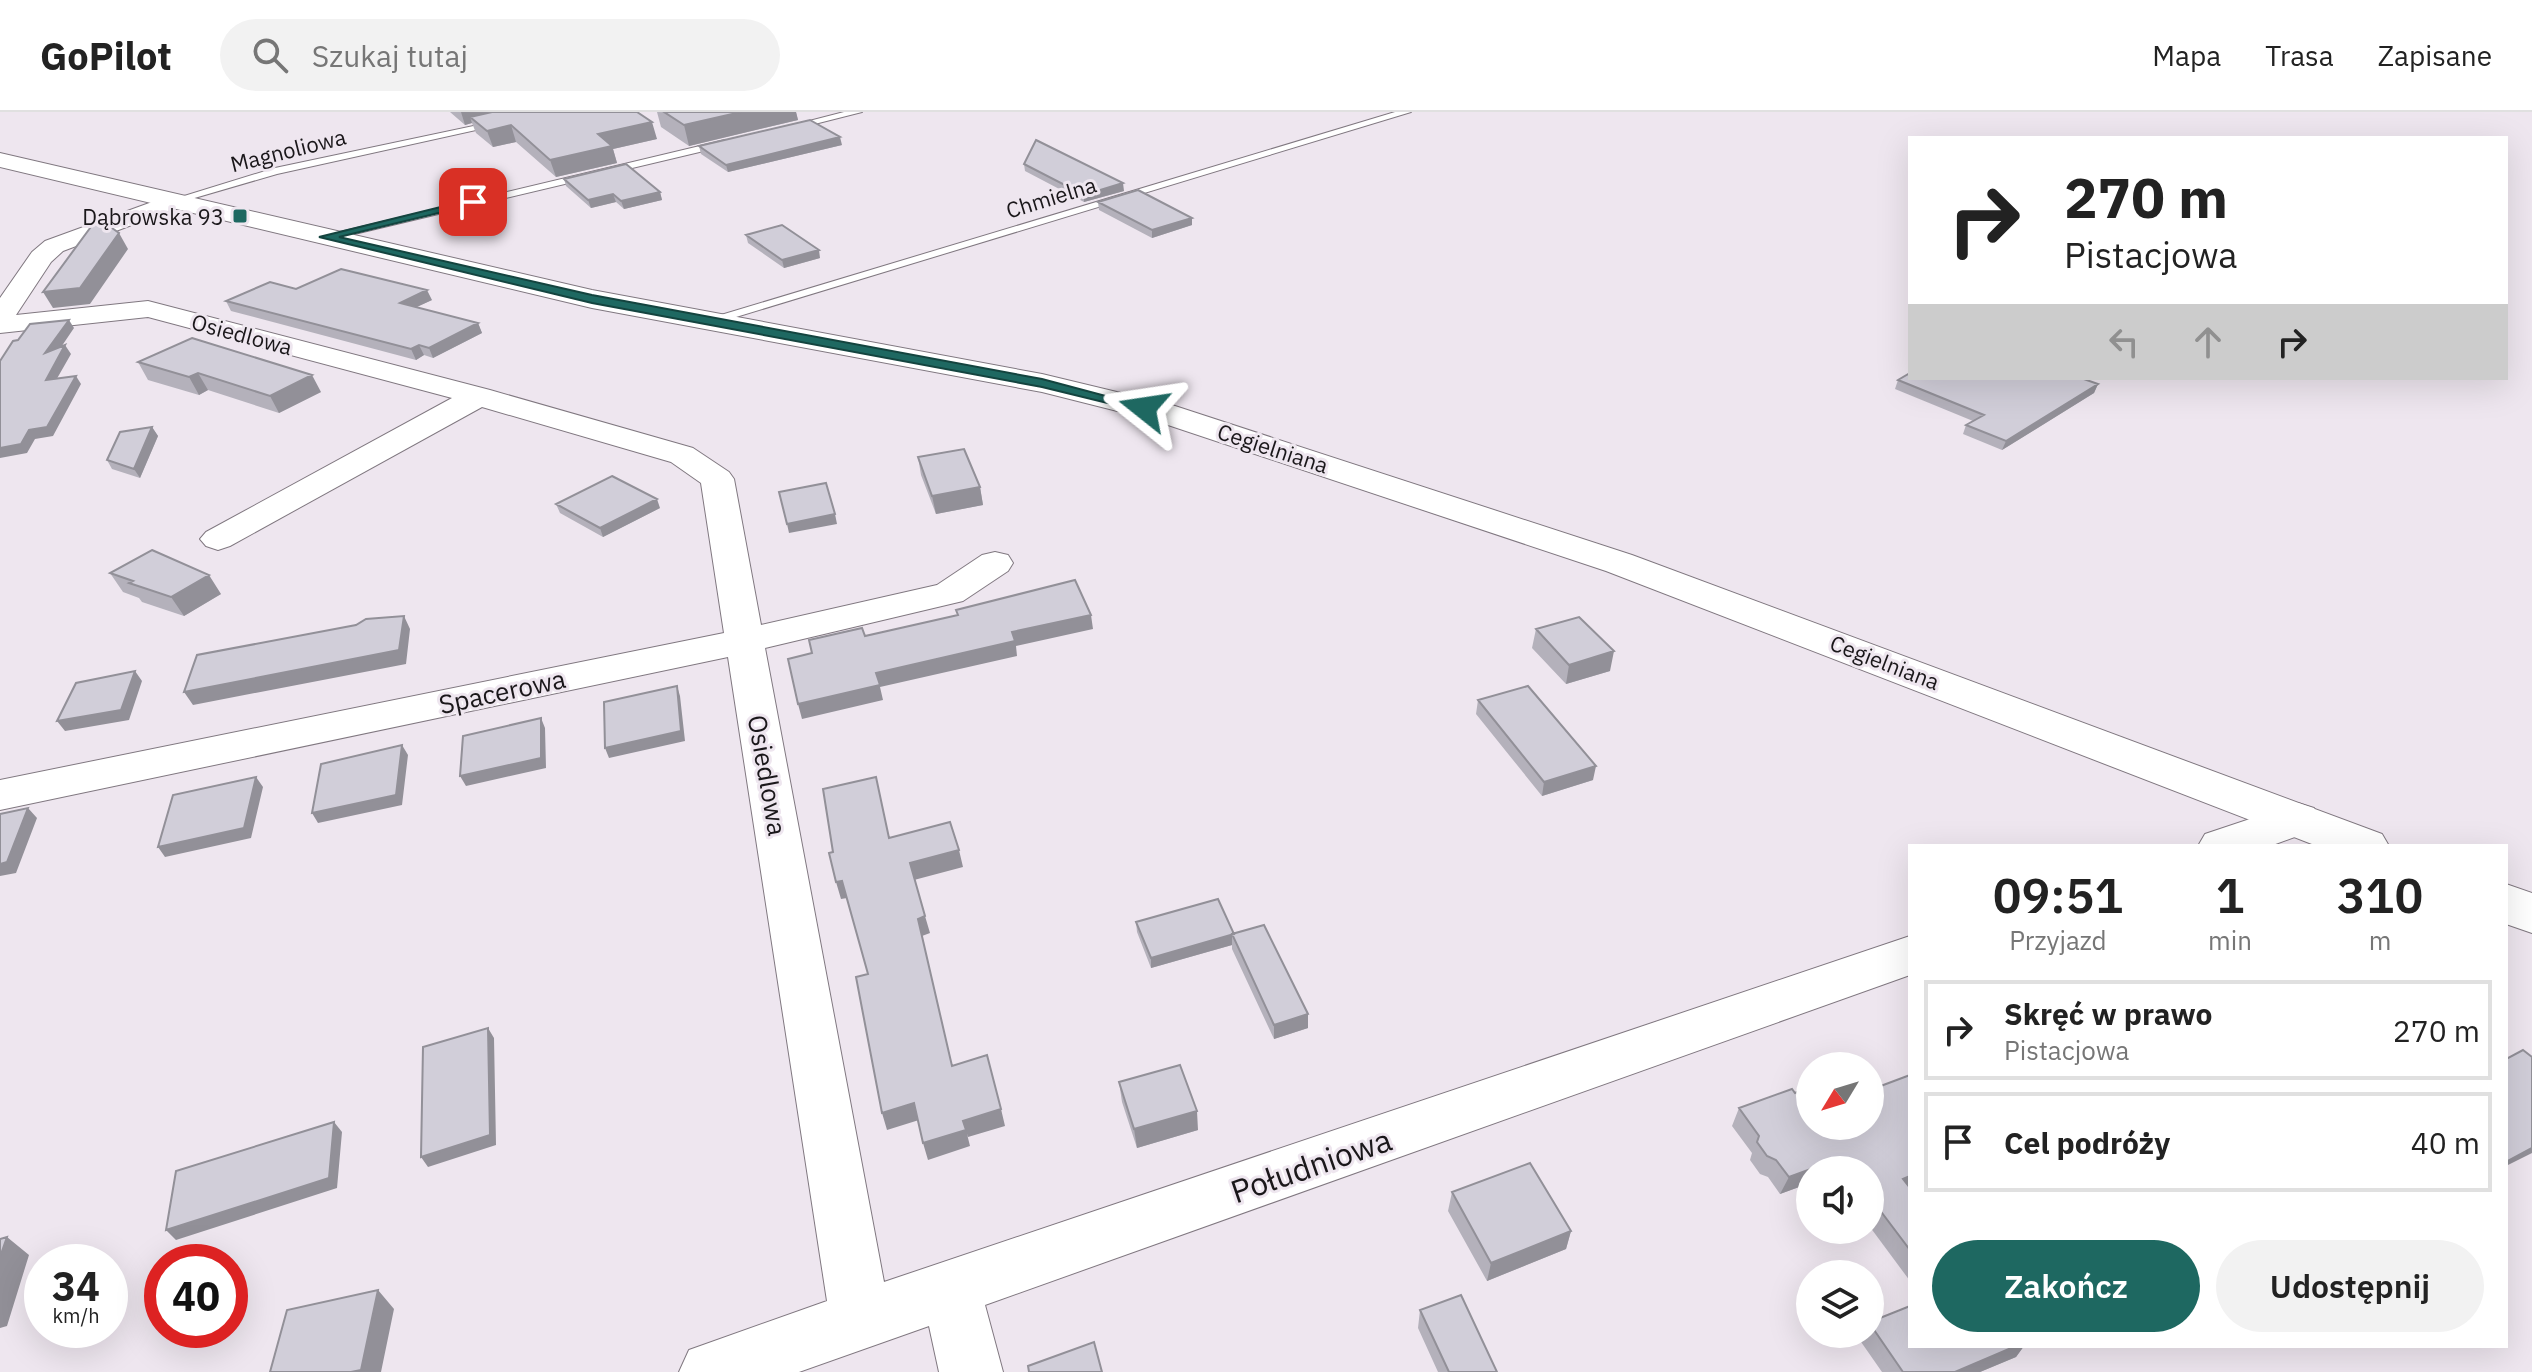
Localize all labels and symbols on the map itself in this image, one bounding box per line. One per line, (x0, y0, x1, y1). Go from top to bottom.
street label: Magnoliowa (227, 122, 349, 178)
pin (439, 168, 507, 236)
street label: Chmielna (1002, 169, 1100, 224)
place label: Dąbrowska 93 (82, 202, 224, 231)
marker: Dąbrowska 93 (231, 207, 249, 225)
street label: Osiedlowa (188, 307, 296, 361)
position arrow (1102, 366, 1186, 450)
street label: Cegielniana (1214, 416, 1332, 480)
street label: Cegielniana (1826, 628, 1944, 696)
street label: Spacerowa (436, 661, 569, 721)
street label: Osiedlowa (741, 712, 795, 838)
north arrow (1796, 1052, 1884, 1140)
street label: Południowa (1225, 1118, 1397, 1212)
speed limit sign: 40 (144, 1244, 248, 1348)

